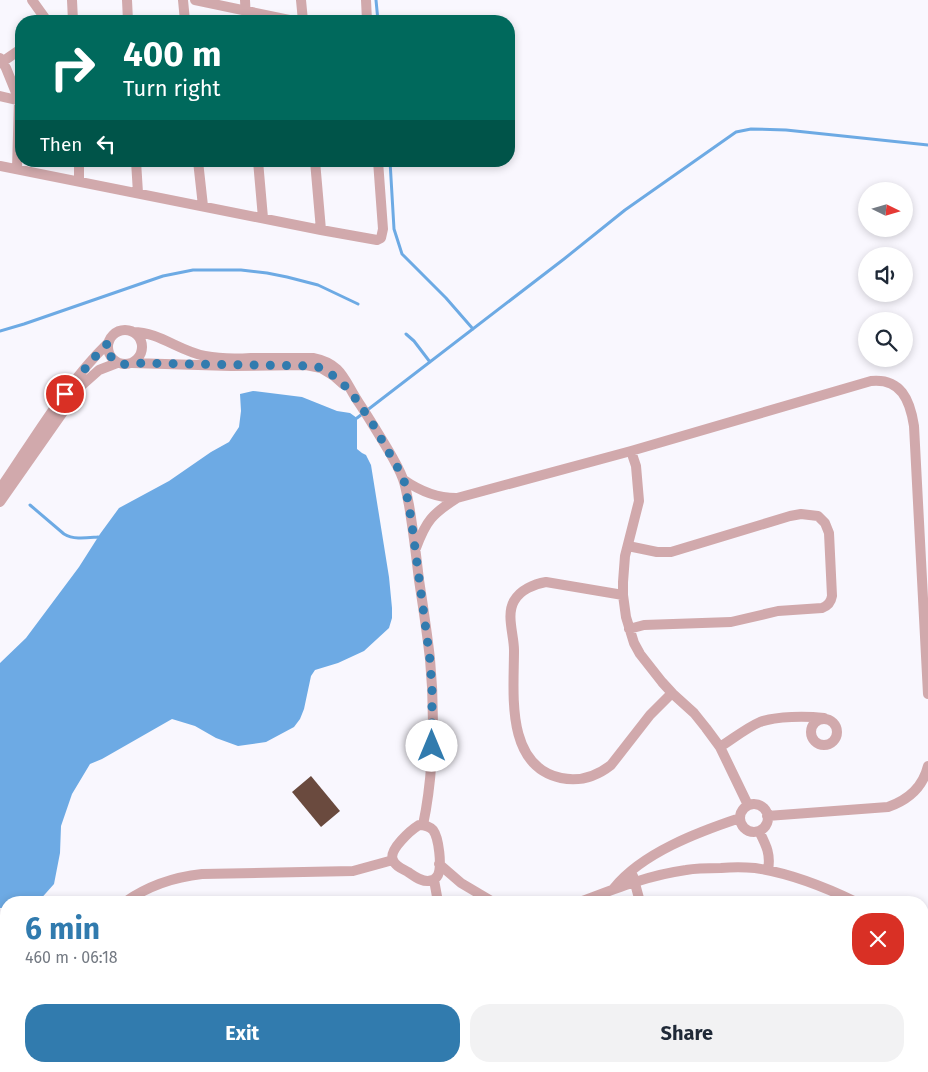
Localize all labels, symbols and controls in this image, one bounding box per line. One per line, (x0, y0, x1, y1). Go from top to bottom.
text: 400 m (123, 33, 222, 75)
icon: right (40, 35, 105, 100)
text: Turn right (123, 75, 220, 102)
icon: left (92, 130, 120, 158)
text: Then (40, 133, 82, 156)
north arrow (858, 182, 912, 238)
map controls (858, 182, 913, 367)
button: sound (858, 247, 913, 302)
button: search (858, 312, 913, 367)
pin (44, 373, 86, 415)
icon: arrive (51, 380, 79, 408)
position arrow (405, 719, 457, 771)
text: 6 min (25, 911, 100, 947)
button: close (852, 913, 904, 965)
text: 460 m · 06:18 (25, 948, 118, 967)
button: Exit (25, 1004, 460, 1062)
button: Share (470, 1004, 904, 1062)

